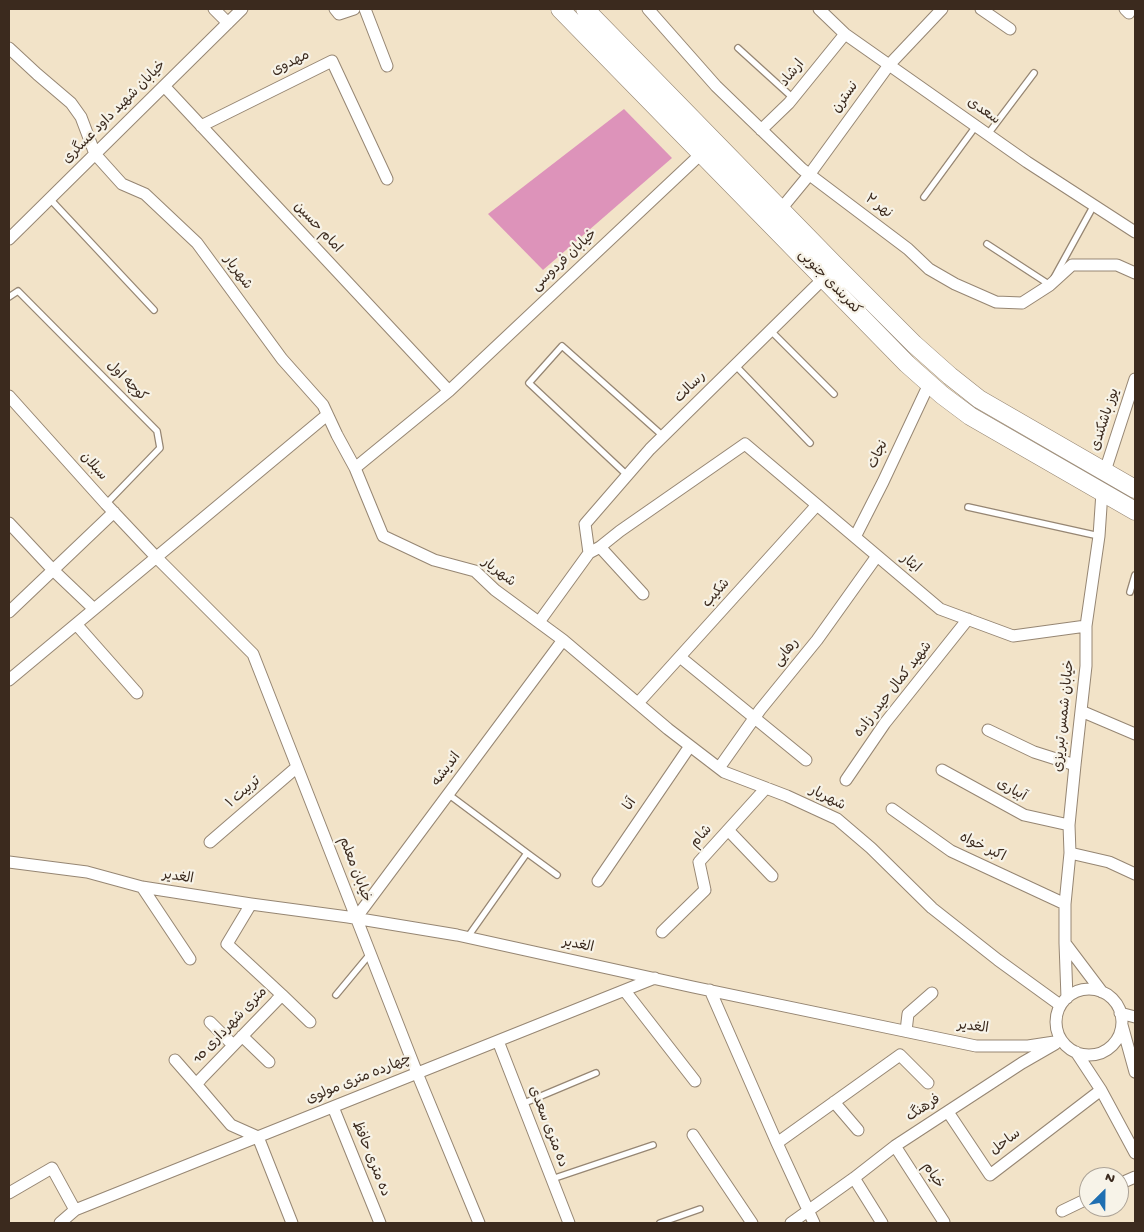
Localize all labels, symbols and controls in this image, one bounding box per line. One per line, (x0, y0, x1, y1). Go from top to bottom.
street label: مهدوی (269, 48, 313, 80)
street label: ارشاد (777, 57, 809, 91)
street label: خیابان شهید داود عسگری (60, 58, 170, 168)
street label: نسترن (829, 79, 863, 117)
street label: سعدی (963, 95, 1003, 129)
street label: نهر ۲ (861, 191, 895, 223)
street label: امام حسین (289, 199, 345, 257)
street label: خیابان فردوسی (529, 226, 601, 296)
street label: کمربندی جنوبی (794, 247, 864, 319)
street label: شهریار (219, 253, 255, 293)
street label: کوچه اول (102, 358, 150, 406)
street label: رسالت (672, 369, 710, 407)
street label: یوز باشکندی (1088, 387, 1124, 453)
street label: نجات (865, 438, 893, 472)
street label: سبلان (76, 449, 110, 485)
street label: ایثار (897, 551, 923, 577)
street label: شهریار (478, 555, 518, 591)
street label: شکیب (700, 576, 734, 612)
street label: رهایی (771, 636, 803, 670)
street label: شهید کمال حیدر زاده (851, 639, 937, 741)
street label: خیابان شمس تبریزی (1051, 659, 1079, 773)
street label: اندیشه (429, 750, 465, 790)
street label: تربیت ۱ (223, 773, 265, 813)
street label: آبیاری (993, 776, 1029, 806)
street label: شهریار (806, 783, 848, 815)
street label: آنا (621, 796, 641, 814)
street label: شام (687, 822, 717, 852)
street label: اکبر خواه (956, 830, 1008, 866)
street label: خیابان معلم (334, 835, 374, 905)
street label: الغدیر (161, 867, 195, 889)
street label: الغدیر (561, 935, 595, 957)
street label: 10 متری شهرداری (190, 984, 272, 1068)
street label: الغدیر (957, 1018, 989, 1038)
street label: چهارده متری مولوی (304, 1051, 414, 1109)
street label: ده متری سعدی (524, 1084, 570, 1170)
street label: فرهنگ (904, 1092, 944, 1126)
street label: ده متری حافظ (347, 1119, 393, 1199)
street label: ساحل (987, 1126, 1025, 1160)
street label: خیام (917, 1160, 947, 1192)
north arrow (1079, 1167, 1129, 1217)
text: N (1102, 1169, 1117, 1188)

